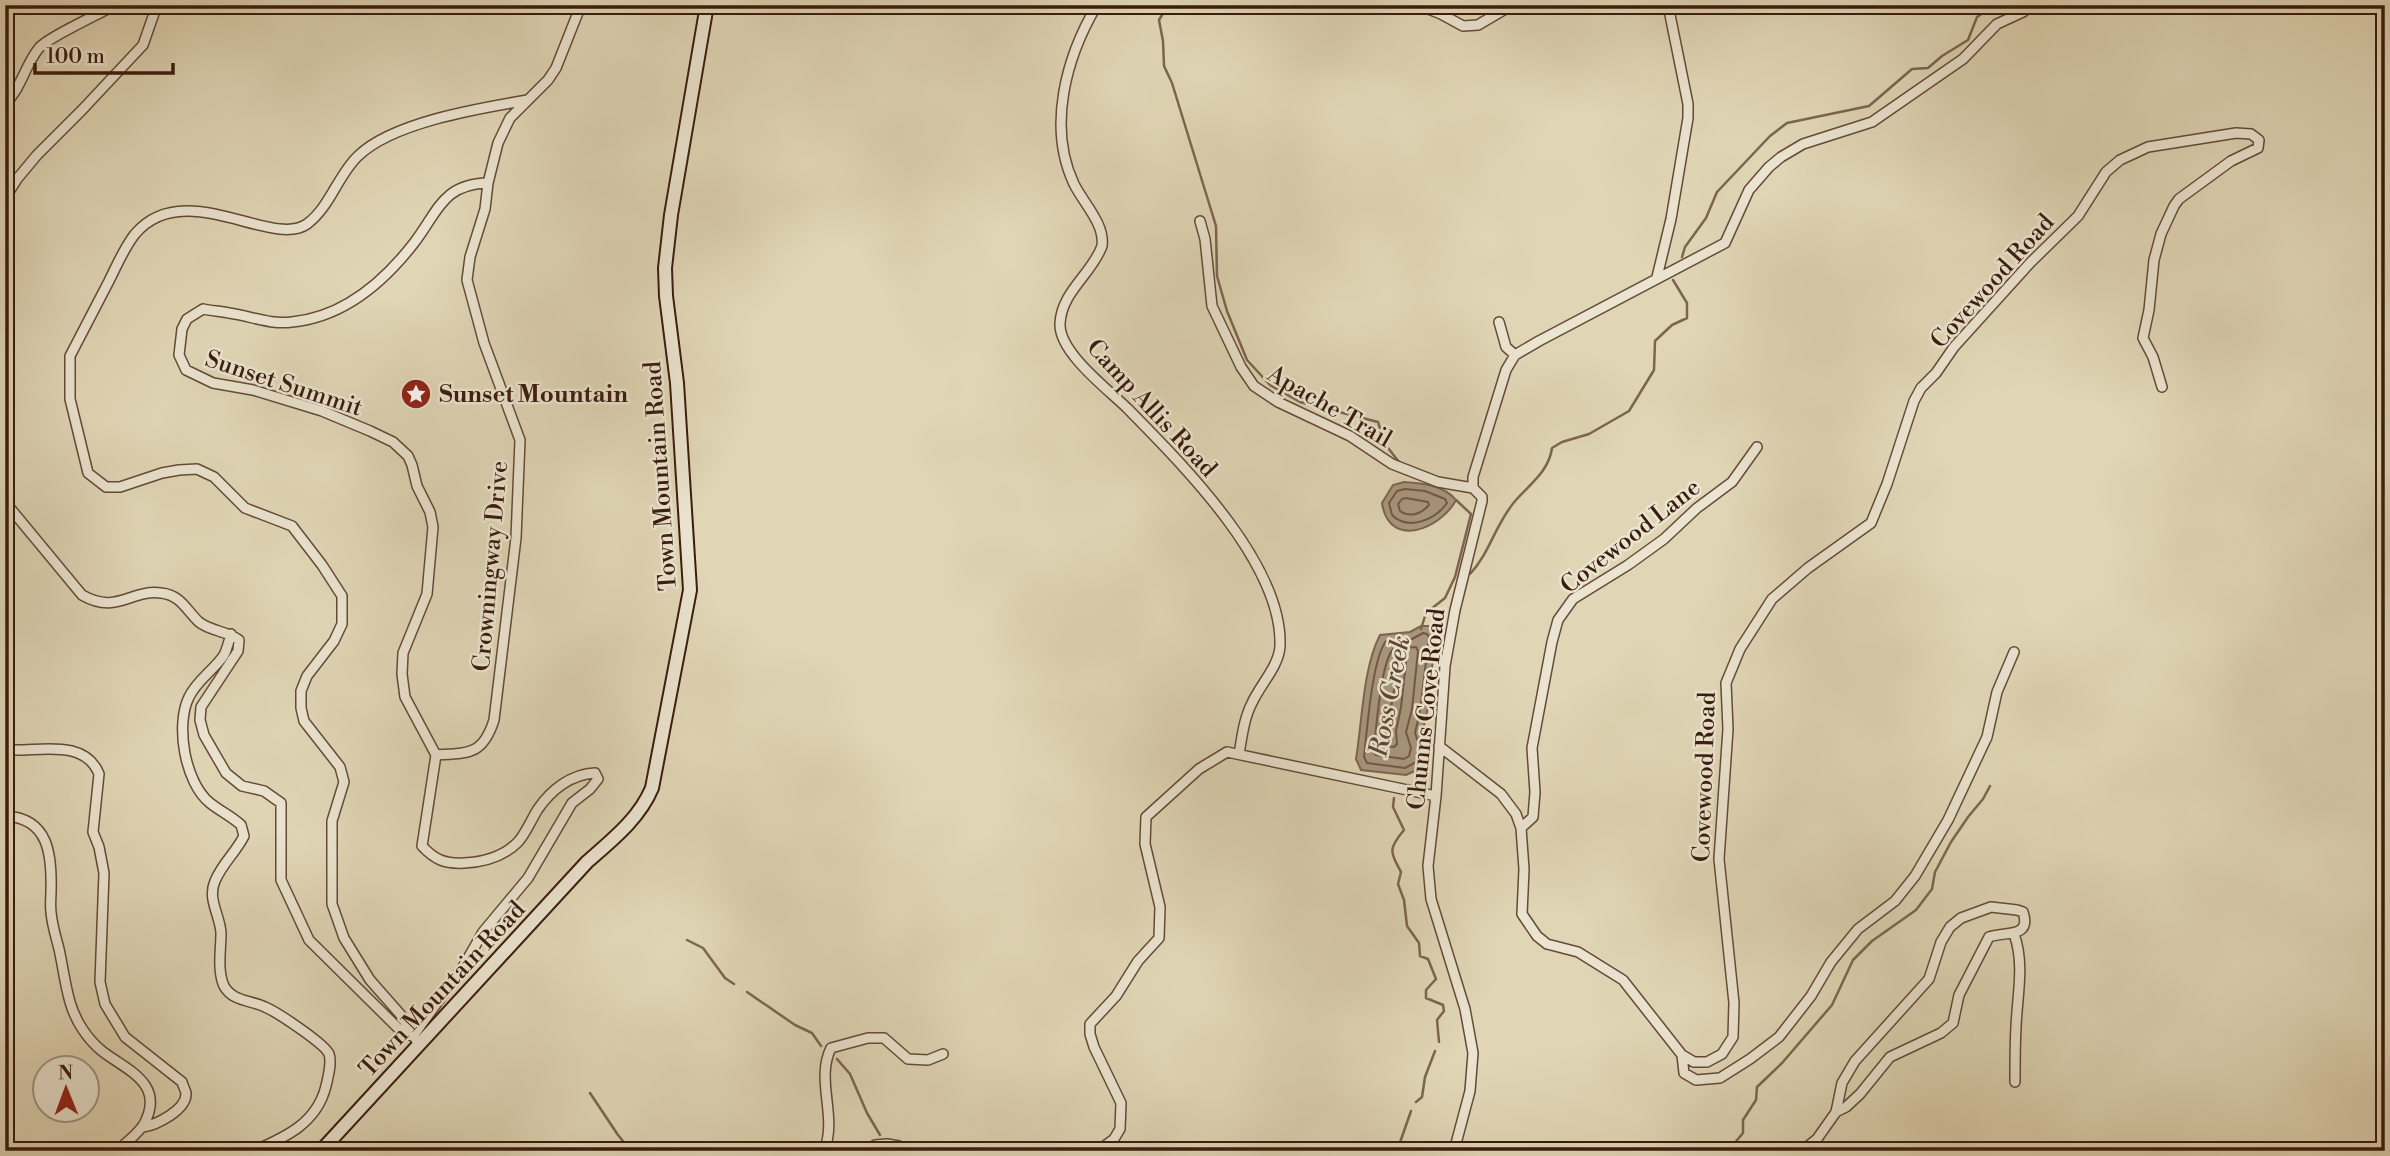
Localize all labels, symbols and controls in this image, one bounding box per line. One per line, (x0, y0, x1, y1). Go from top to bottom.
scale bar (35, 32, 173, 76)
text: 100 m (46, 44, 105, 70)
street label: Covewood Road (1924, 208, 2061, 355)
street label: Camp Allis Road (1080, 333, 1223, 484)
street label: Sunset Summit (201, 344, 367, 424)
street label: Apache Trail (1261, 359, 1397, 455)
street label: Town Mountain Road (638, 360, 684, 592)
place icon: Sunset Mountain (399, 377, 433, 411)
place label: Sunset Mountain (439, 380, 628, 410)
street label: Crowningway Drive (467, 459, 515, 673)
street label: Covewood Lane (1555, 473, 1707, 601)
street label: Chunns Cove Road (1402, 607, 1453, 811)
water label: Ross Creek (1362, 633, 1417, 761)
street label: Covewood Road (1687, 691, 1723, 863)
street label: Town Mountain Road (353, 895, 532, 1084)
north arrow (32, 1054, 102, 1124)
text: N (58, 1061, 73, 1085)

